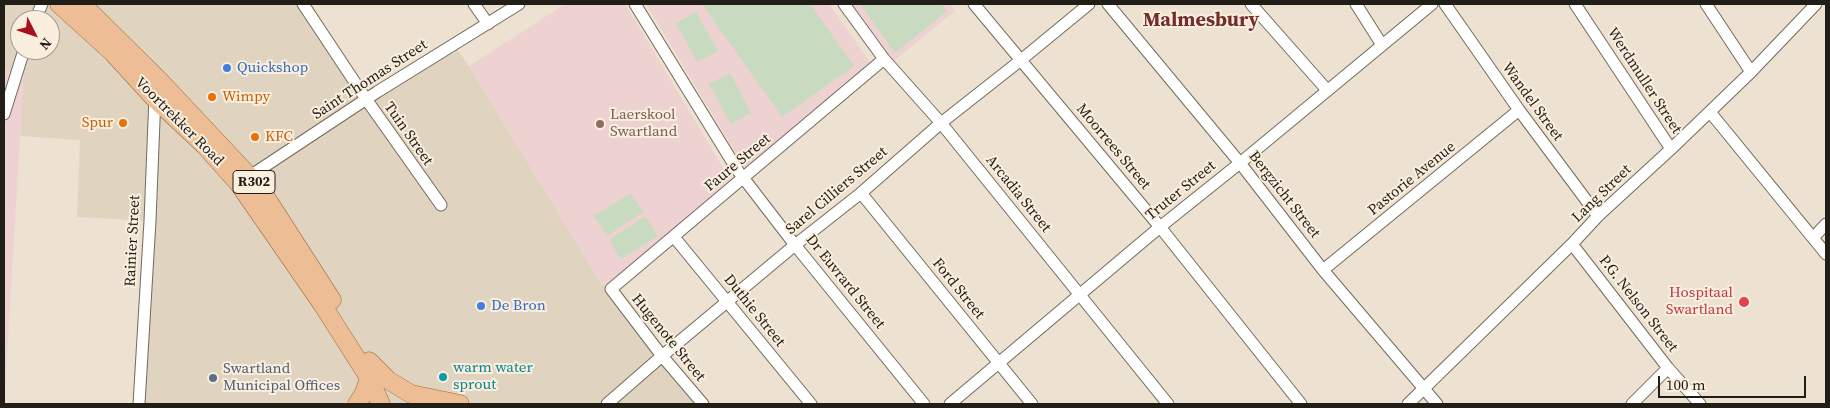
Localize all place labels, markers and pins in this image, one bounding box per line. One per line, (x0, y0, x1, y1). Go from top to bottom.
place label: Quickshop (237, 59, 308, 77)
marker: Quickshop (221, 62, 233, 74)
place label: Wimpy (222, 88, 270, 106)
marker: Wimpy (206, 91, 218, 103)
place label: Laerskool Swartland (610, 106, 677, 141)
place label: Spur (82, 114, 113, 132)
marker: Spur (117, 117, 129, 129)
marker: Laerskool Swartland (594, 118, 606, 130)
place label: KFC (265, 128, 293, 146)
marker: KFC (249, 131, 261, 143)
place label: Hospitaal Swartland (1666, 284, 1733, 319)
marker: Hospitaal Swartland (1737, 295, 1751, 309)
place label: De Bron (491, 297, 546, 315)
marker: De Bron (475, 300, 487, 312)
place label: warm water sprout (453, 359, 533, 394)
place label: Swartland Municipal Offices (223, 360, 340, 395)
marker: warm water sprout (437, 371, 449, 383)
marker: Swartland Municipal Offices (207, 372, 219, 384)

